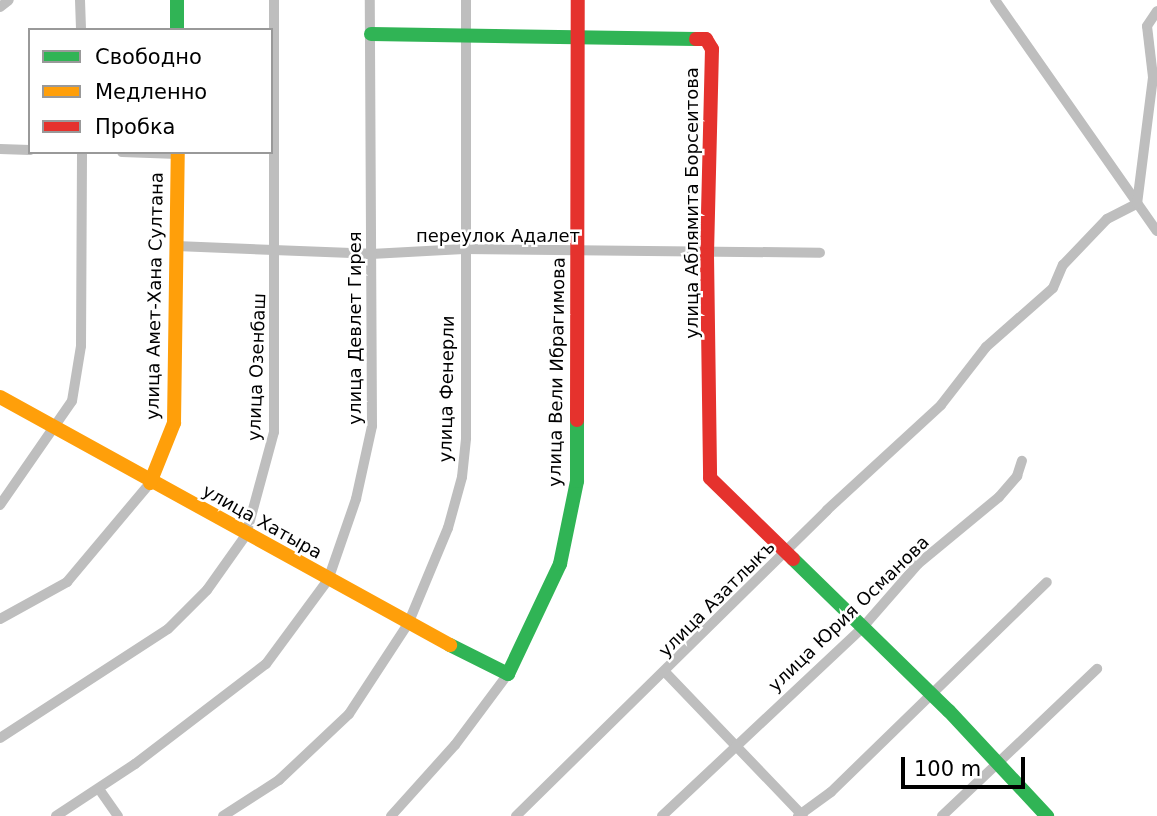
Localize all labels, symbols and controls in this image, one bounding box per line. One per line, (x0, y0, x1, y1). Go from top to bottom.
legend (28, 28, 273, 154)
text: Свободно (95, 45, 202, 69)
street label: улица Аблямита Борсеитова (681, 67, 703, 339)
text: Медленно (95, 80, 207, 104)
text: Пробка (95, 115, 175, 139)
street label: улица Амет-Хана Султана (142, 172, 168, 420)
street label: переулок Адалет (416, 225, 580, 247)
street label: улица Девлет Гирея (344, 231, 366, 425)
street label: улица Вели Ибрагимова (544, 257, 570, 487)
street label: улица Озенбаш (244, 293, 270, 441)
street label: улица Фенерли (435, 315, 459, 463)
street label: улица Хатыра (198, 480, 326, 564)
street label: улица Юрия Османова (764, 532, 934, 696)
street label: улица Азатлыкъ (654, 536, 780, 662)
scale bar (905, 742, 1029, 786)
text: 100 m (914, 757, 981, 781)

